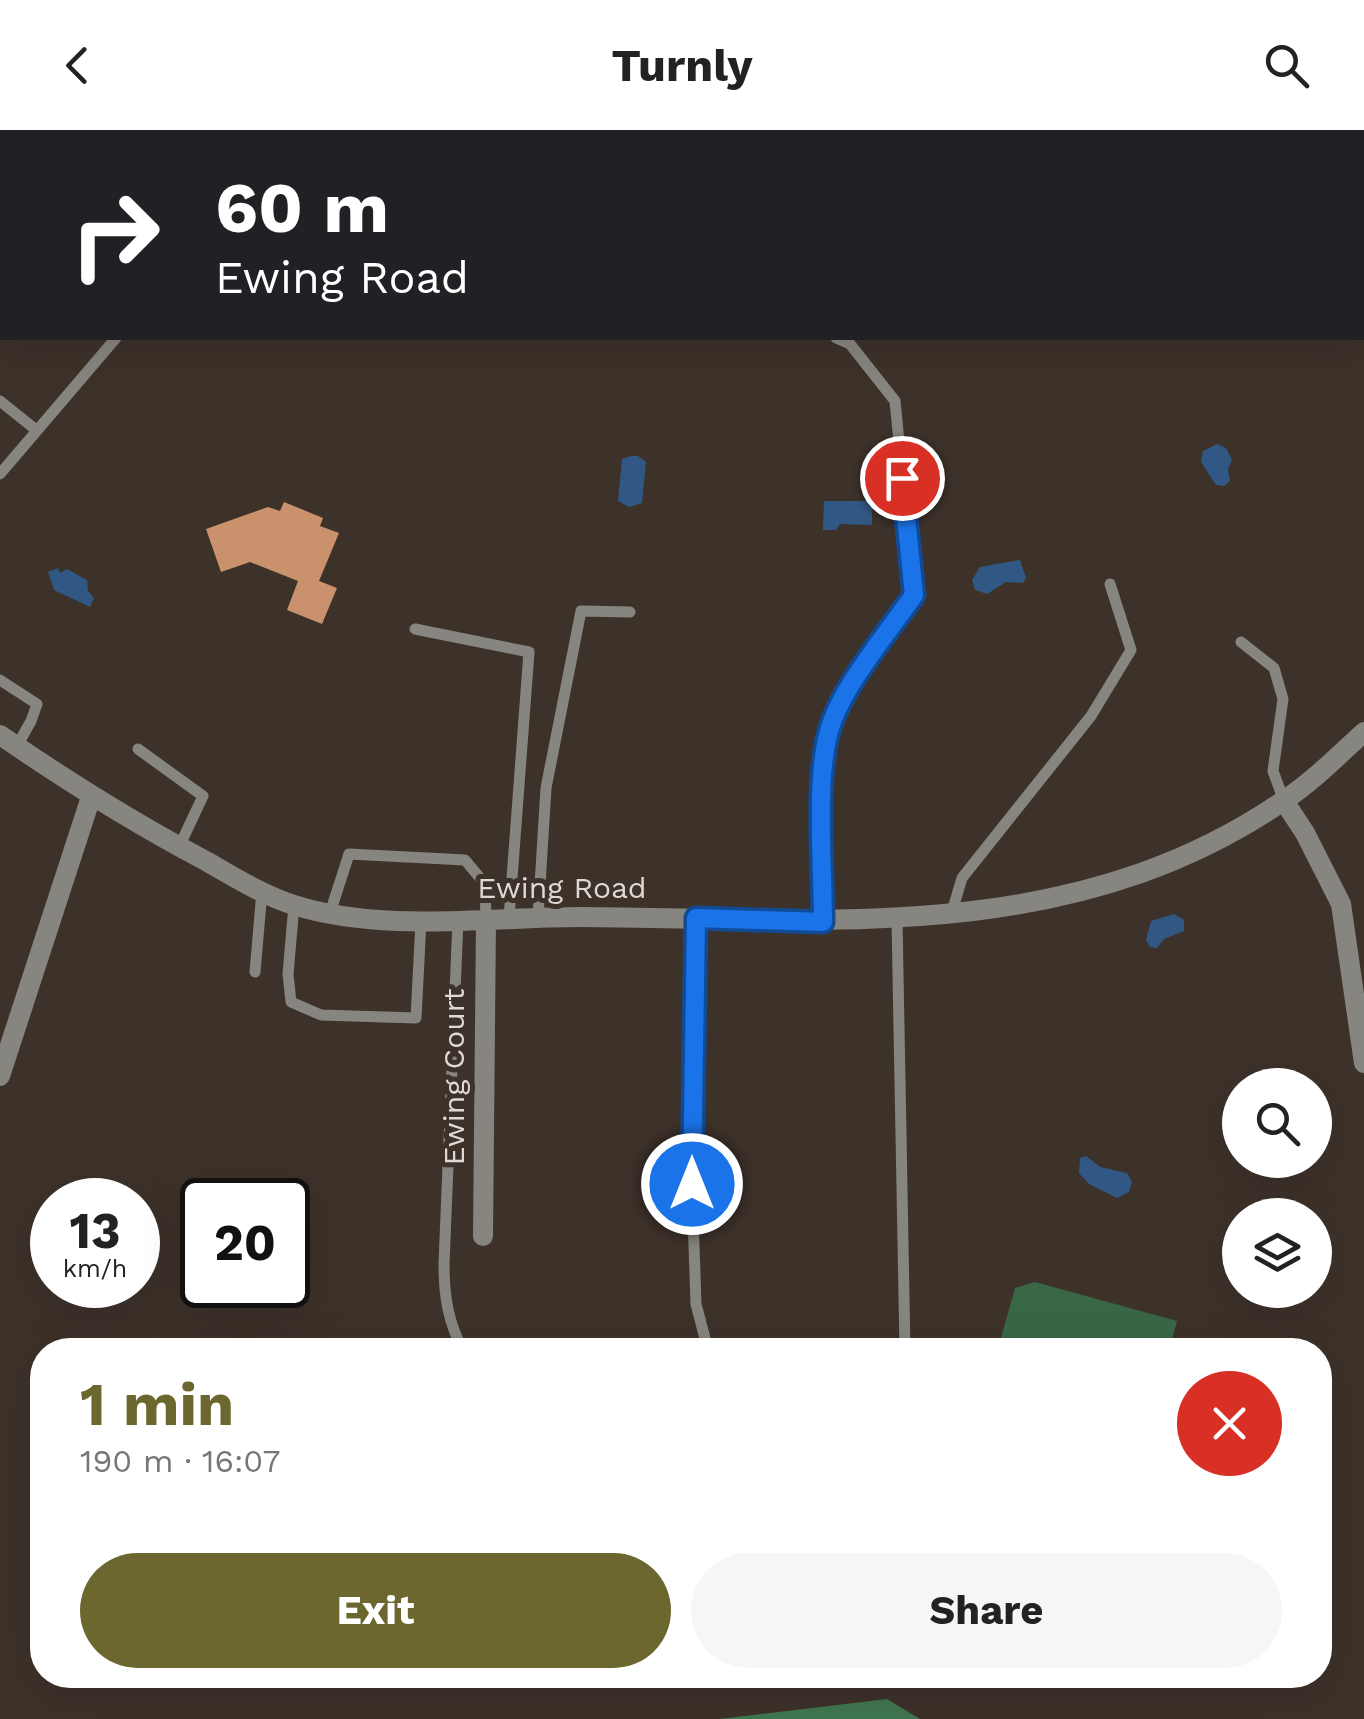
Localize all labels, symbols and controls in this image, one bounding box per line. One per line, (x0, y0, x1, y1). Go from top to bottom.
icon: back (50, 38, 105, 93)
icon: search (1259, 38, 1314, 93)
text: Turnly (611, 39, 753, 92)
text: 60 m (215, 167, 389, 249)
icon: right (50, 170, 180, 300)
text: Ewing Road (215, 251, 469, 304)
pin (860, 436, 945, 521)
icon: arrive (875, 451, 930, 506)
street label: Ewing Road (477, 870, 647, 905)
street label: Ewing Court (436, 988, 471, 1166)
map controls (1222, 1068, 1332, 1308)
button: search (1222, 1068, 1332, 1178)
position arrow (640, 1132, 744, 1236)
speed limit sign: 20 (180, 1178, 310, 1308)
button: layers (1222, 1198, 1332, 1308)
text: 13 (69, 1201, 121, 1260)
text: km/h (63, 1254, 127, 1283)
text: 1 min (80, 1369, 234, 1440)
button: close (1177, 1371, 1282, 1476)
text: 190 m · 16:07 (80, 1442, 281, 1480)
button: Exit (80, 1553, 671, 1668)
button: Share (691, 1553, 1282, 1668)

